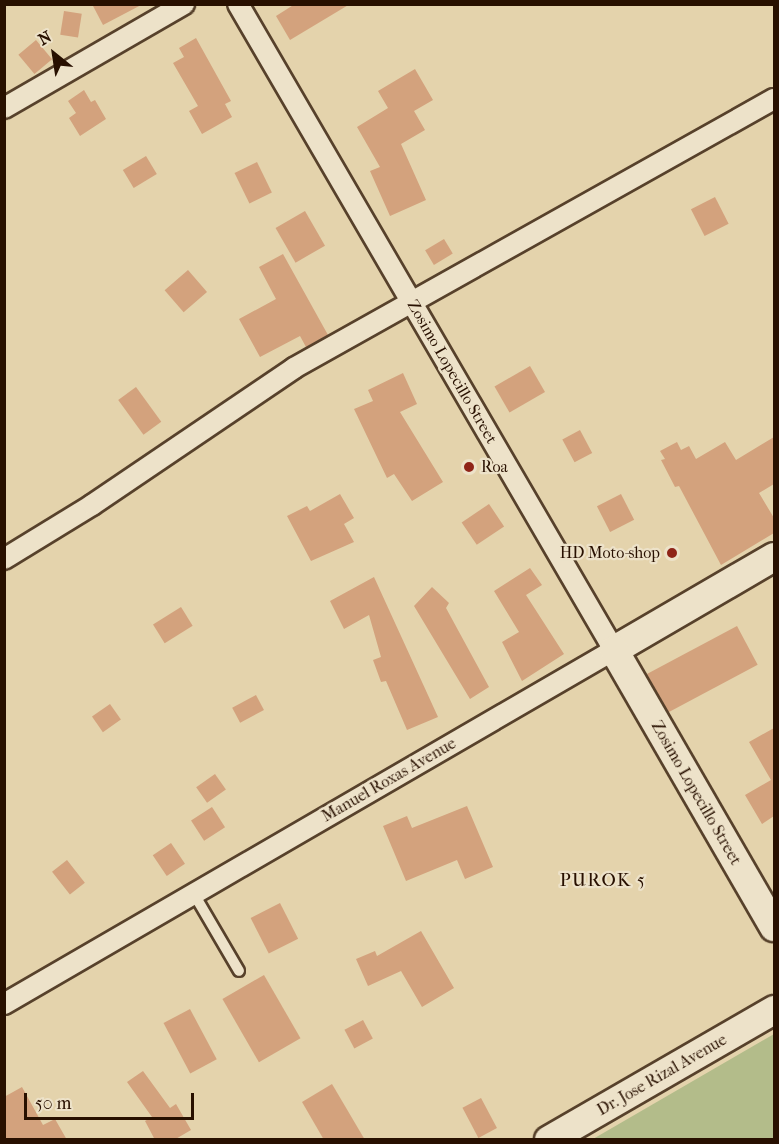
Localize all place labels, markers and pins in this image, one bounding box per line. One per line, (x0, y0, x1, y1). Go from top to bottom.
place label: Roa (481, 457, 508, 477)
marker: Roa (462, 460, 476, 474)
place label: HD Moto-shop (560, 543, 660, 563)
marker: HD Moto-shop (665, 546, 679, 560)

